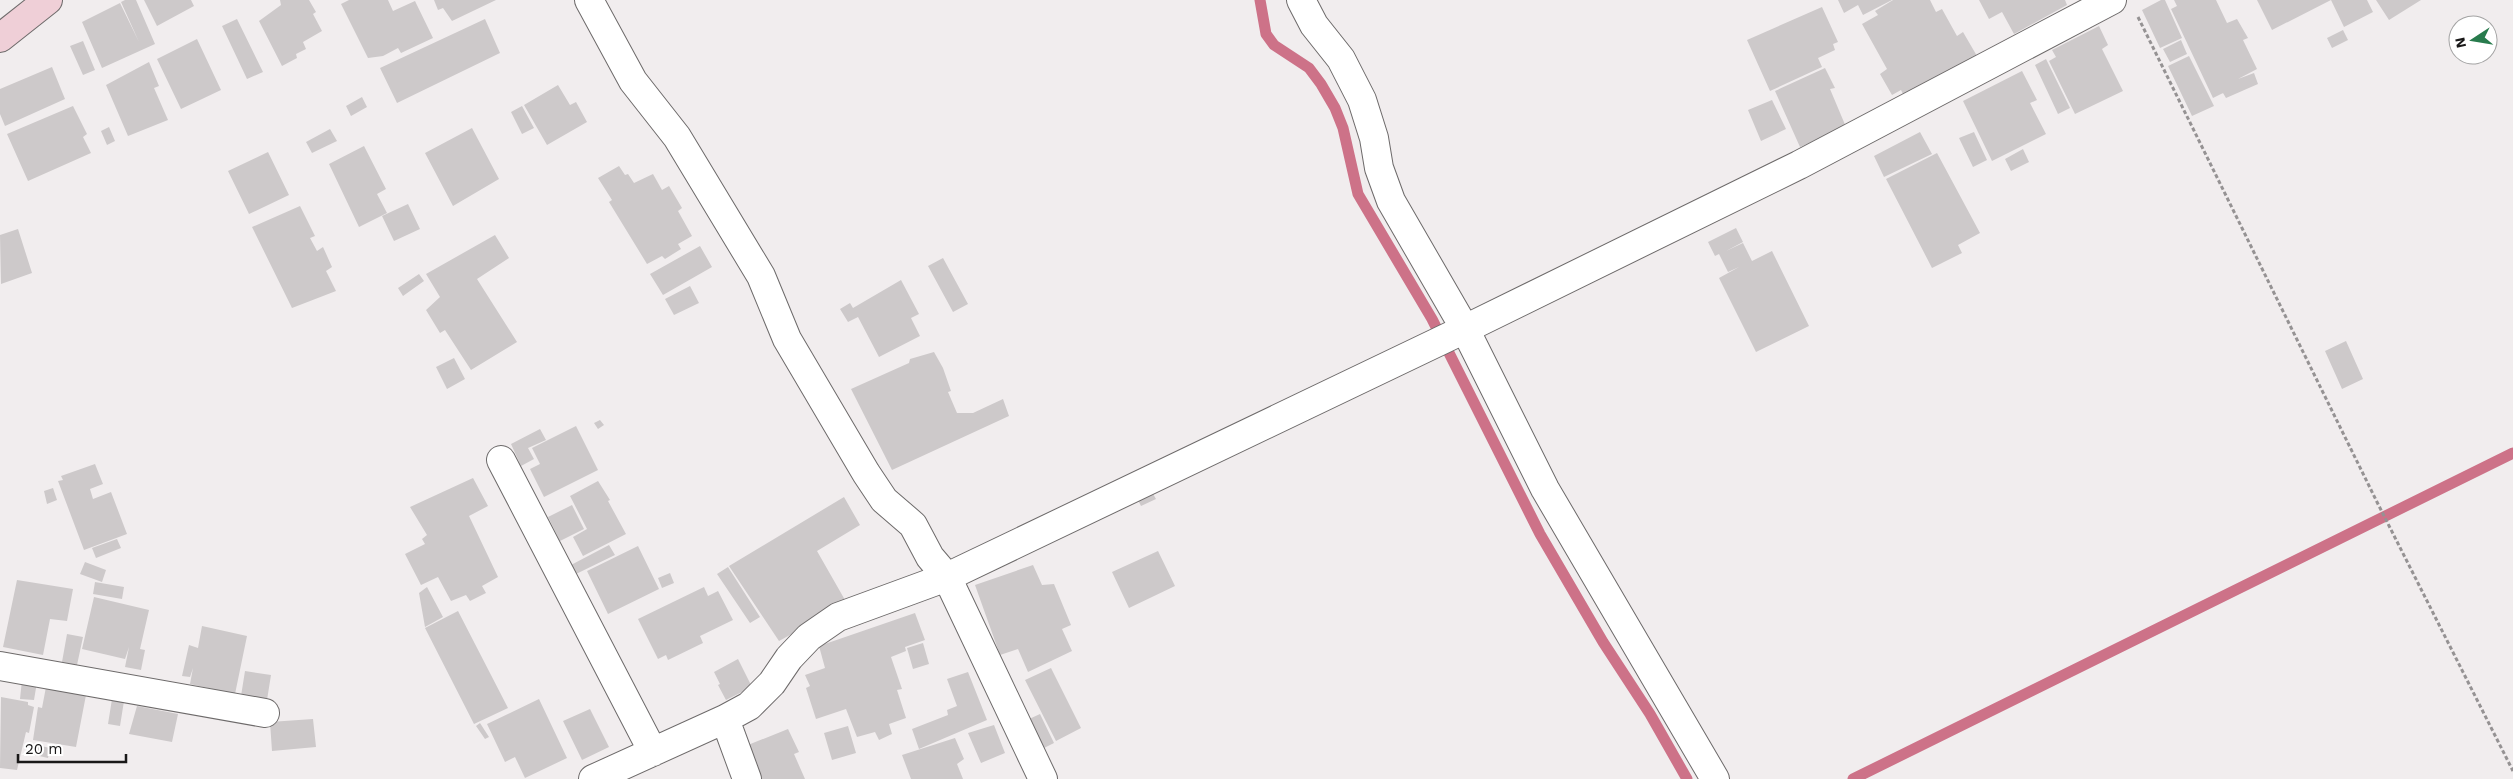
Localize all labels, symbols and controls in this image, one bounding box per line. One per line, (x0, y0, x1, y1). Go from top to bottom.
north arrow (2448, 15, 2498, 65)
text: N (2451, 36, 2469, 49)
scale bar (18, 732, 125, 764)
text: 20 m (25, 740, 63, 758)

